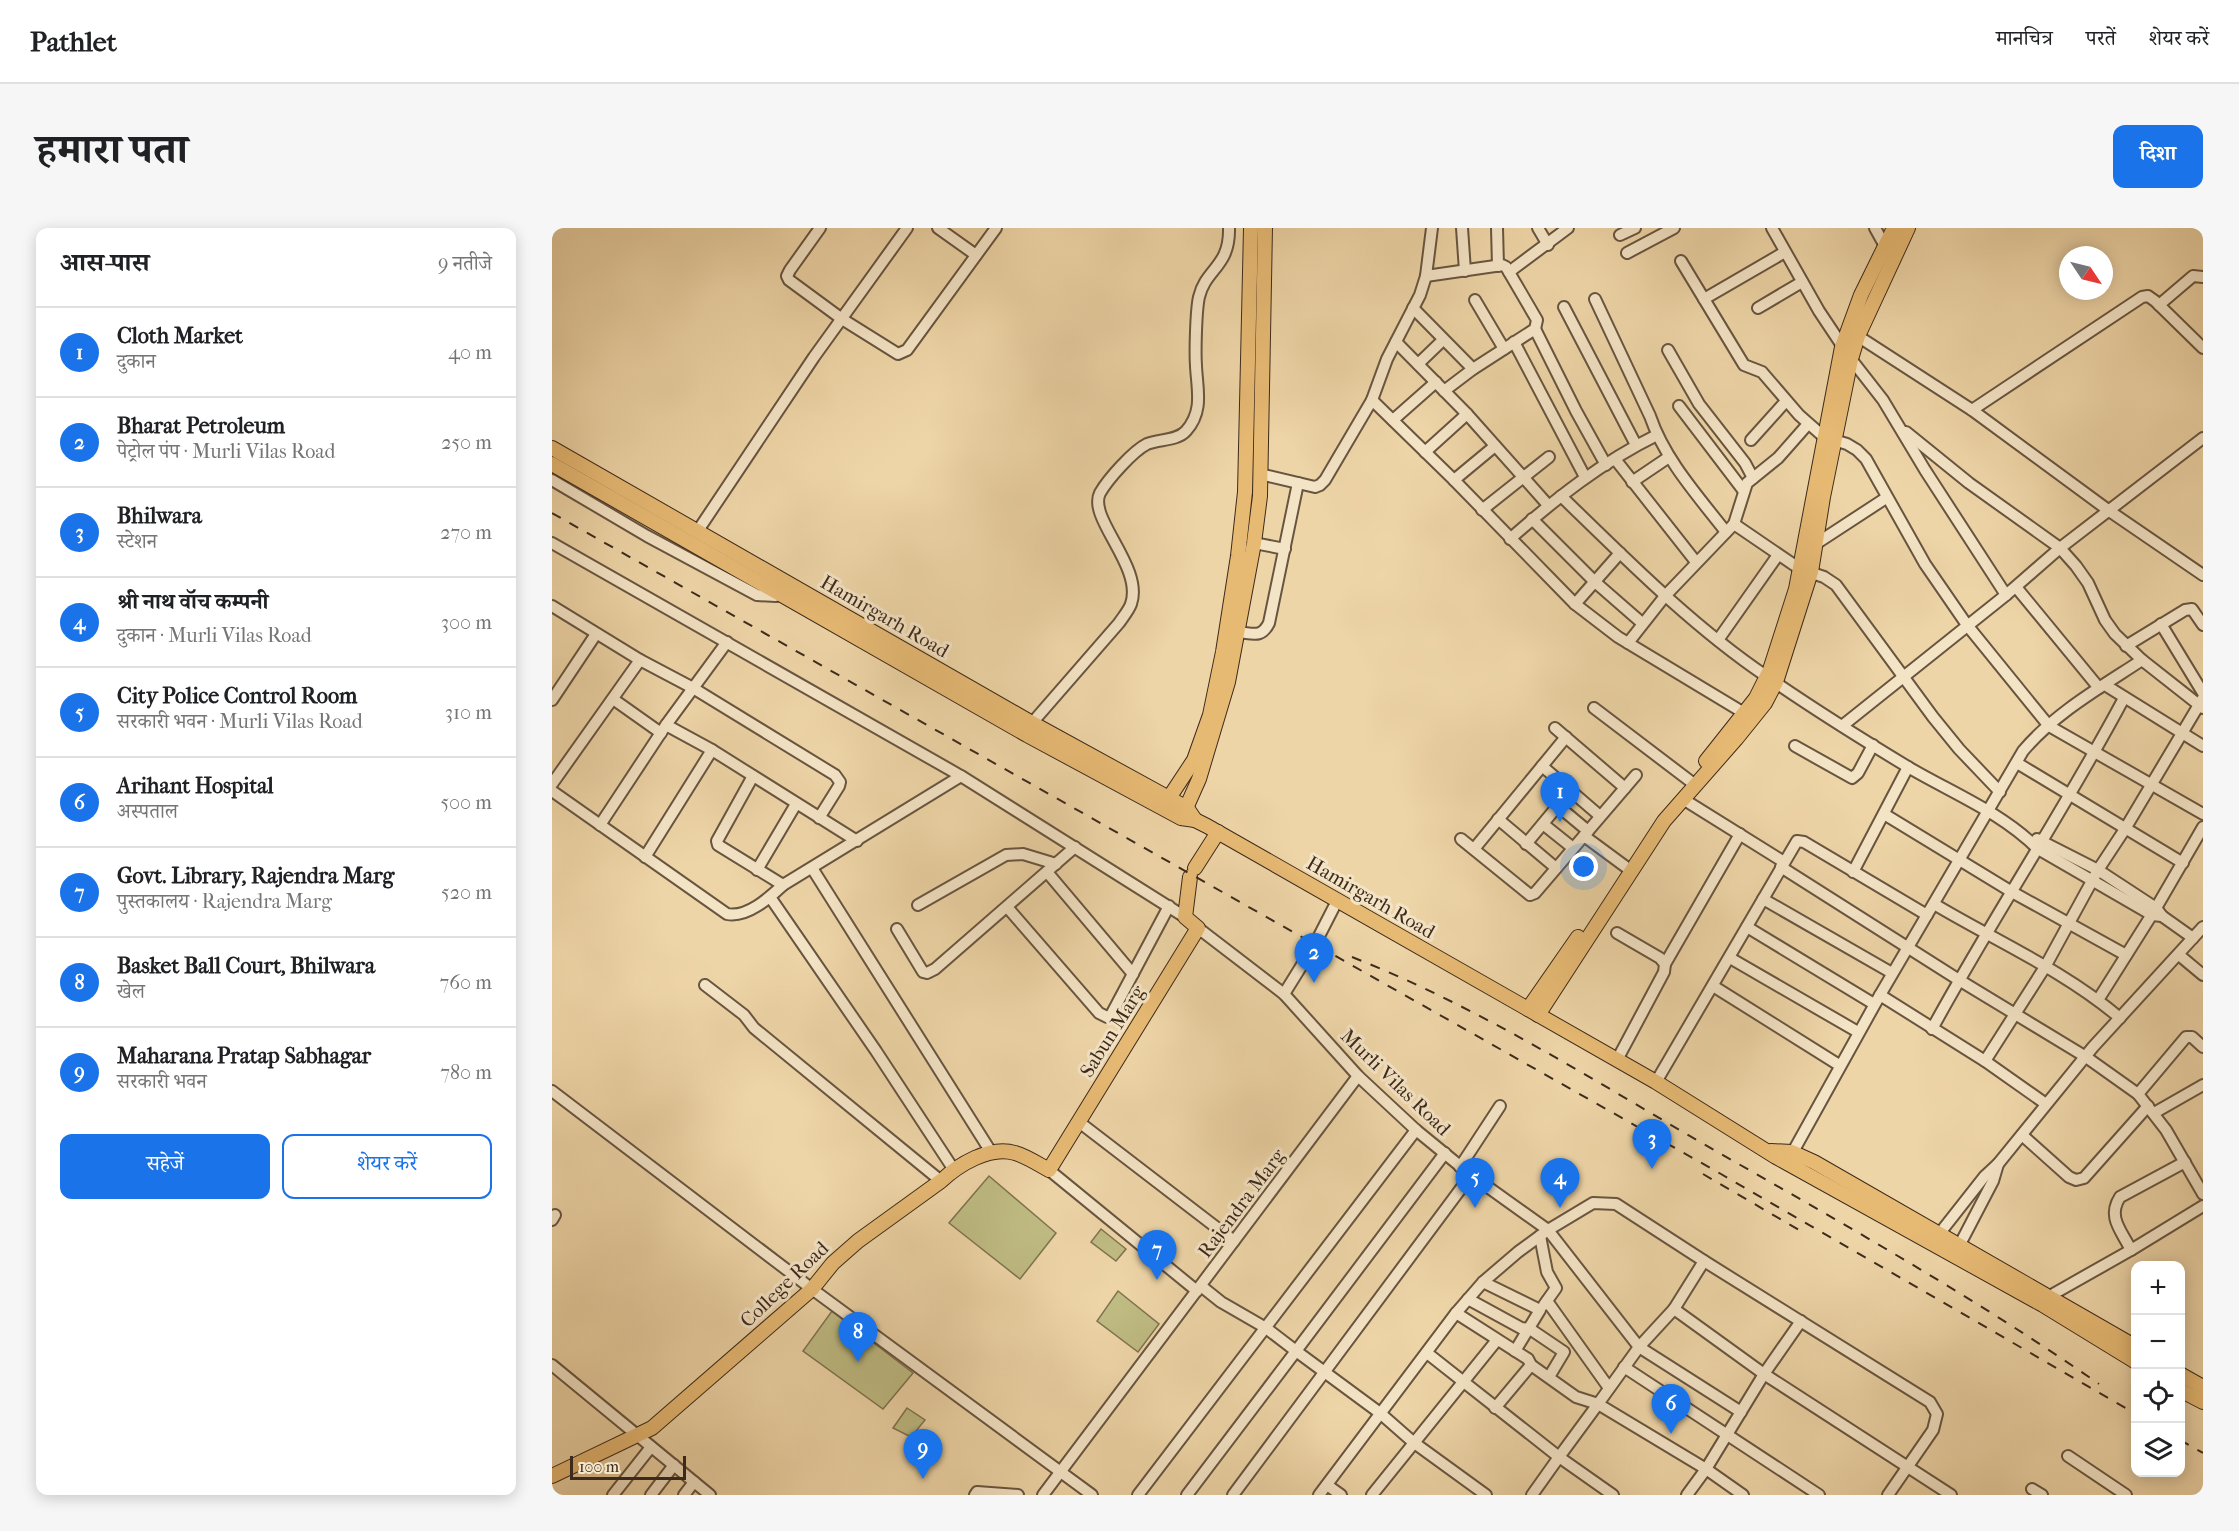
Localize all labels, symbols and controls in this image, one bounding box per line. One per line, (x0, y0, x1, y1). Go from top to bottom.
text: Pathlet (30, 25, 117, 58)
text: मानचित्र (1996, 26, 2053, 50)
text: परतें (2086, 26, 2116, 50)
text: शेयर करें (2149, 26, 2209, 50)
text: हमारा पता (36, 125, 188, 174)
button: दिशा (2113, 125, 2203, 188)
north arrow (2059, 246, 2113, 300)
text: आस-पास (60, 247, 149, 278)
text: 9 नतीजे (438, 252, 492, 275)
text: Cloth Market (117, 323, 243, 349)
text: 1 (76, 341, 83, 364)
text: 40 m (448, 341, 492, 364)
text: दुकान (117, 350, 156, 373)
text: Bharat Petroleum (117, 413, 285, 439)
text: 2 (74, 431, 85, 454)
text: 250 m (441, 431, 492, 454)
text: पेट्रोल पंप · Murli Vilas Road (117, 440, 336, 463)
text: Bhilwara (117, 503, 202, 529)
text: 3 (75, 521, 84, 544)
text: 270 m (440, 521, 492, 544)
text: स्टेशन (117, 530, 157, 553)
street label: Hamirgarh Road (816, 570, 954, 663)
text: श्री नाथ वॉच कम्पनी (117, 589, 268, 615)
text: 4 (74, 611, 85, 634)
text: 300 m (441, 611, 492, 634)
text: दुकान · Murli Vilas Road (117, 624, 312, 647)
text: City Police Control Room (117, 683, 357, 709)
text: 5 (75, 701, 84, 724)
text: 310 m (445, 701, 492, 724)
text: सरकारी भवन · Murli Vilas Road (117, 710, 363, 733)
pin: 1 (1540, 772, 1580, 822)
text: Arihant Hospital (117, 773, 274, 799)
text: 6 (74, 791, 85, 814)
text: 500 m (440, 791, 492, 814)
text: अस्पताल (117, 800, 178, 823)
street label: Hamirgarh Road (1302, 851, 1440, 944)
your location (1569, 852, 1598, 881)
text: Govt. Library, Rajendra Marg (117, 863, 394, 889)
text: 7 (75, 881, 84, 904)
text: 520 m (441, 881, 492, 904)
text: पुस्तकालय · Rajendra Marg (117, 890, 332, 913)
pin: 2 (1294, 934, 1334, 983)
text: Basket Ball Court, Bhilwara (117, 953, 375, 979)
text: 8 (74, 971, 85, 994)
text: 760 m (440, 971, 492, 994)
text: खेल (117, 980, 145, 1003)
street label: Sabun Marg (1075, 981, 1150, 1081)
street label: Murli Vilas Road (1336, 1024, 1456, 1141)
text: Maharana Pratap Sabhagar (117, 1043, 371, 1069)
text: 9 (74, 1061, 85, 1084)
text: 780 m (440, 1061, 492, 1084)
text: सरकारी भवन (117, 1070, 207, 1093)
pin: 3 (1632, 1120, 1672, 1169)
button: सहेजें (60, 1134, 270, 1199)
button: शेयर करें (282, 1134, 492, 1199)
street label: Rajendra Marg (1193, 1144, 1290, 1262)
pin: 5 (1456, 1158, 1494, 1208)
pin: 4 (1540, 1158, 1580, 1208)
pin: 7 (1138, 1230, 1176, 1280)
street label: College Road (735, 1236, 834, 1332)
map controls (2131, 1261, 2185, 1477)
button: + (2131, 1261, 2185, 1315)
pin: 8 (838, 1312, 878, 1362)
button: − (2131, 1315, 2185, 1369)
button: locate (2131, 1369, 2185, 1423)
pin: 6 (1652, 1384, 1690, 1434)
button: layers (2131, 1423, 2185, 1477)
pin: 9 (904, 1430, 943, 1479)
scale bar (570, 1453, 686, 1480)
text: 100 m (579, 1457, 619, 1476)

